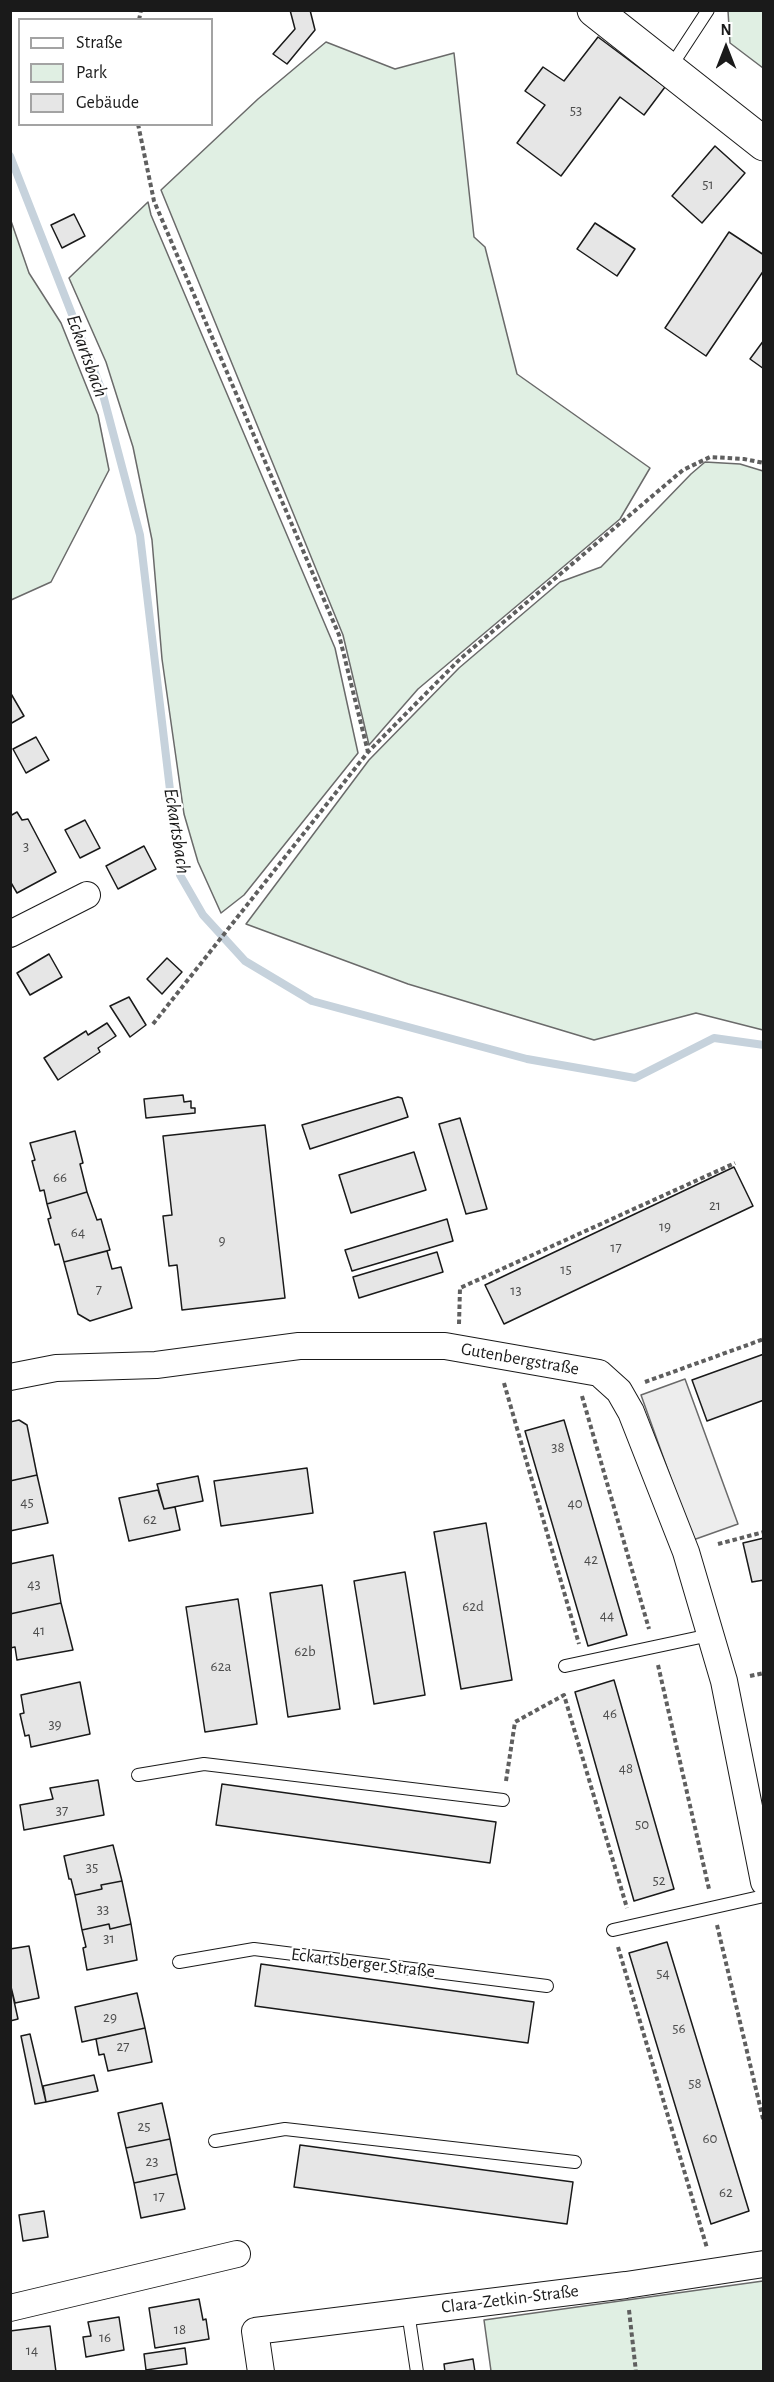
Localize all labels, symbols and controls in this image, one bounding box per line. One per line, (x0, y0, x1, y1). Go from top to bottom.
legend (18, 18, 213, 126)
north arrow (696, 18, 756, 78)
text: N (720, 22, 732, 38)
text: Straße (76, 34, 122, 52)
text: Park (76, 64, 107, 82)
text: Gebäude (76, 94, 139, 112)
house number: 53 (570, 101, 582, 119)
house number: 51 (702, 175, 714, 193)
water label: Eckartsbach (61, 311, 113, 401)
water label: Eckartsbach (158, 786, 196, 876)
house number: 3 (23, 837, 29, 855)
house number: 66 (53, 1168, 67, 1186)
house number: 21 (709, 1196, 721, 1214)
house number: 19 (659, 1217, 671, 1235)
house number: 64 (71, 1223, 85, 1241)
house number: 9 (218, 1231, 226, 1249)
house number: 17 (610, 1238, 622, 1256)
house number: 15 (560, 1260, 572, 1278)
house number: 7 (96, 1280, 102, 1298)
house number: 13 (510, 1281, 522, 1299)
street label: Gutenbergstraße (459, 1338, 581, 1380)
house number: 38 (551, 1438, 565, 1456)
house number: 45 (20, 1493, 34, 1511)
house number: 40 (567, 1494, 583, 1512)
house number: 62 (143, 1510, 157, 1528)
house number: 42 (584, 1550, 598, 1568)
house number: 43 (27, 1575, 41, 1593)
house number: 62d (462, 1597, 484, 1615)
house number: 44 (600, 1606, 614, 1624)
house number: 41 (33, 1621, 45, 1639)
house number: 62b (294, 1642, 316, 1660)
house number: 62a (211, 1657, 231, 1675)
house number: 46 (603, 1704, 617, 1722)
house number: 39 (48, 1715, 62, 1733)
house number: 48 (619, 1759, 633, 1777)
house number: 37 (56, 1801, 68, 1819)
house number: 50 (635, 1815, 649, 1833)
house number: 35 (86, 1858, 98, 1876)
house number: 52 (652, 1871, 666, 1889)
house number: 33 (97, 1900, 109, 1918)
house number: 31 (103, 1929, 115, 1947)
street label: Eckartsberger Straße (290, 1943, 436, 1983)
house number: 54 (656, 1964, 670, 1982)
house number: 29 (103, 2008, 117, 2026)
house number: 56 (672, 2019, 686, 2037)
house number: 27 (116, 2037, 130, 2055)
house number: 58 (688, 2074, 702, 2092)
house number: 25 (137, 2117, 151, 2135)
house number: 60 (703, 2129, 717, 2147)
house number: 23 (145, 2152, 159, 2170)
house number: 62 (719, 2183, 733, 2201)
house number: 17 (153, 2187, 165, 2205)
street label: Clara-Zetkin-Straße (440, 2280, 580, 2318)
house number: 18 (174, 2320, 186, 2338)
house number: 16 (99, 2328, 111, 2346)
house number: 14 (26, 2341, 38, 2359)

